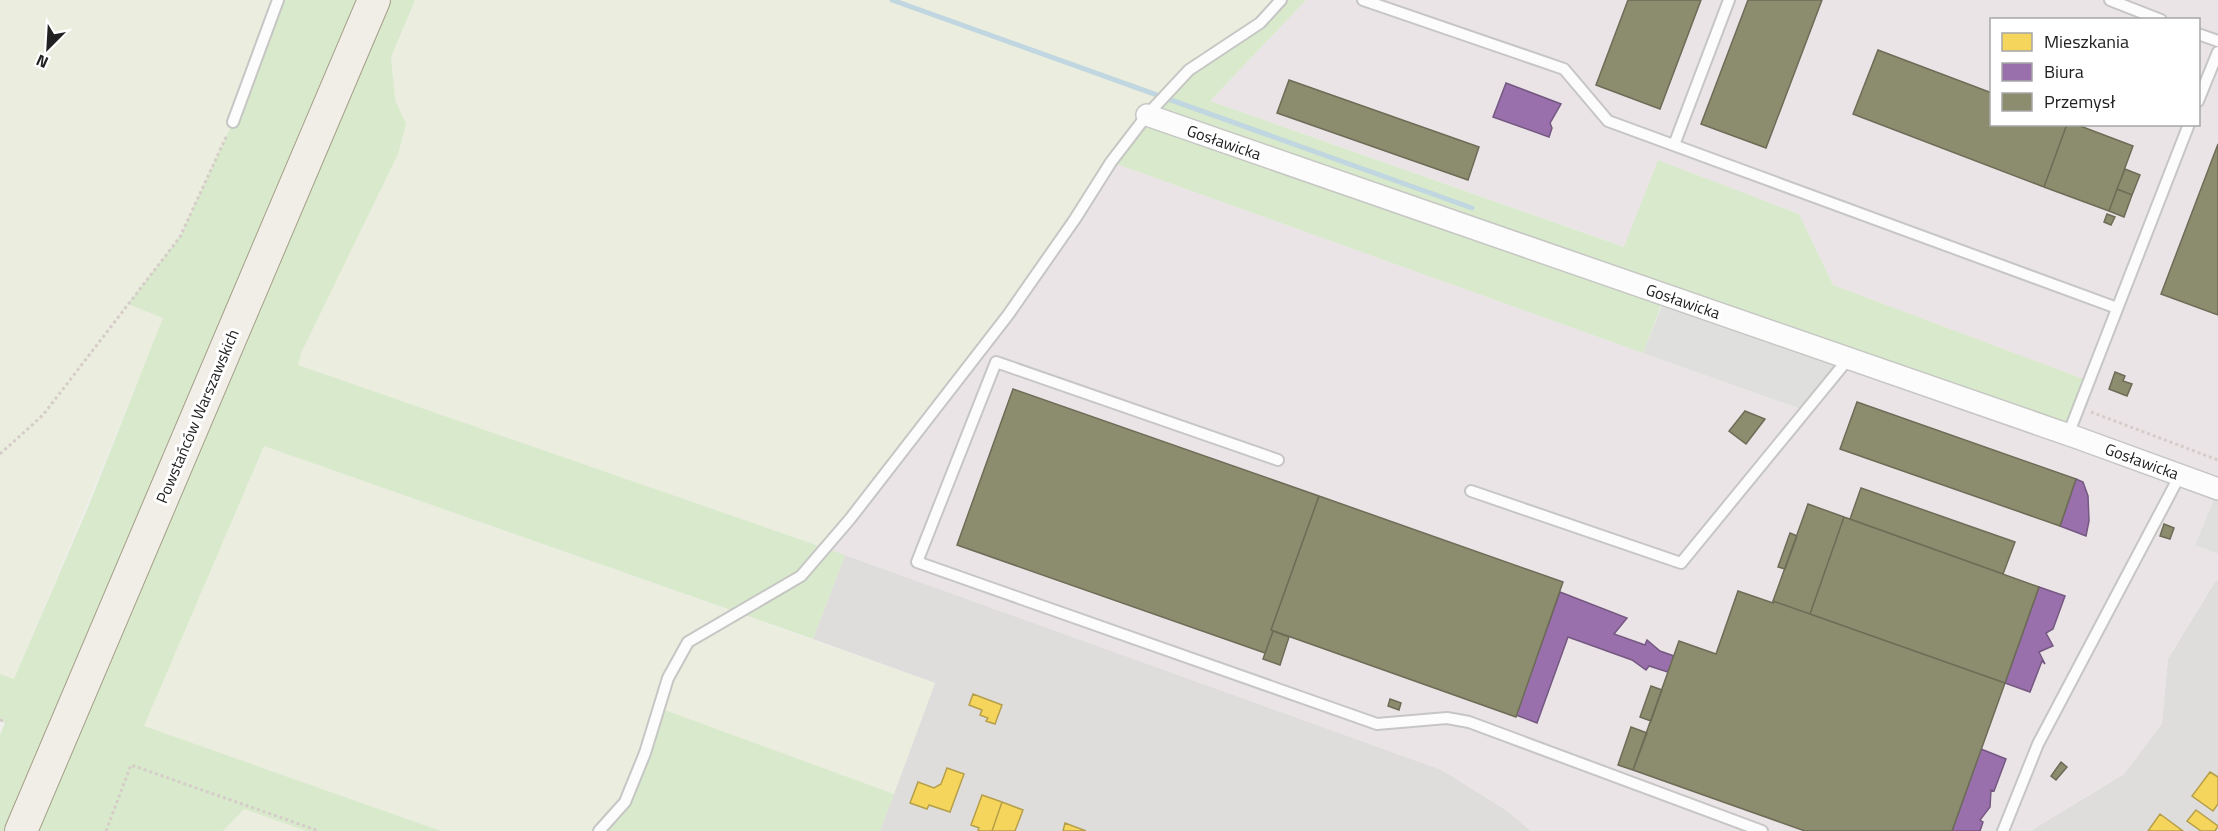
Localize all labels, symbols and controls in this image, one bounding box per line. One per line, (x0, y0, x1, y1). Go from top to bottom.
north arrow (18, 18, 78, 78)
legend (1990, 18, 2200, 126)
text: Mieszkania (2044, 28, 2129, 55)
text: N (32, 48, 52, 75)
text: Biura (2044, 58, 2084, 85)
text: Przemysł (2044, 88, 2116, 115)
street label: Gosławicka (1184, 118, 1264, 166)
street label: Gosławicka (1643, 277, 1723, 325)
street label: Powstańców Warszawskich (149, 325, 245, 507)
street label: Gosławicka (2102, 437, 2182, 485)

